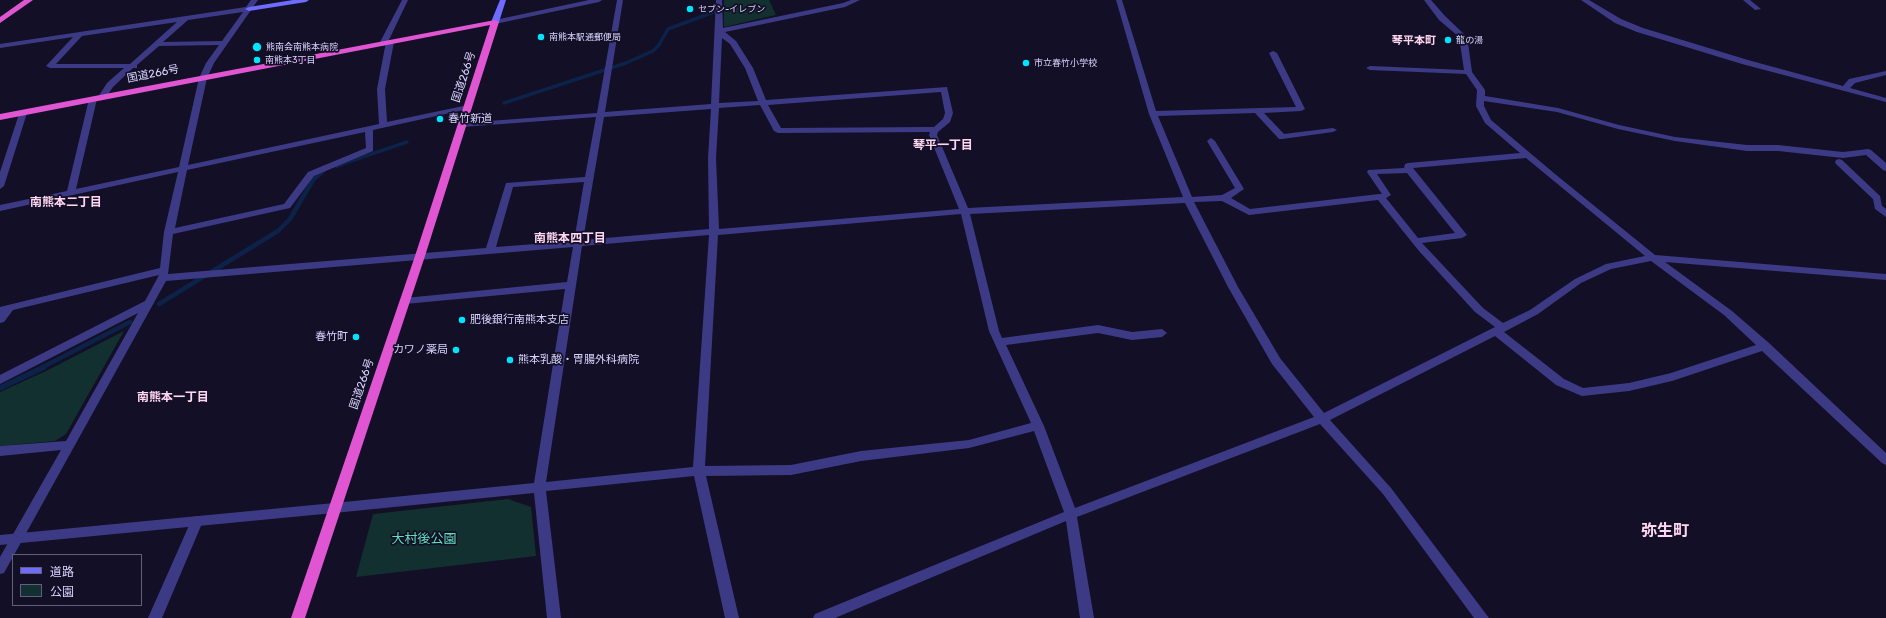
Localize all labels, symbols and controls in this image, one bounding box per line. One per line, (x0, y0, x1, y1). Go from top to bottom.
marker: セブン-イレブン (685, 4, 695, 14)
place label: セブン-イレブン (698, 4, 765, 14)
marker: 南熊本駅通郵便局 (536, 32, 546, 42)
place label: 南熊本駅通郵便局 (549, 32, 621, 42)
district label: 琴平本町 (1392, 34, 1436, 48)
marker: 龍の湯 (1443, 35, 1453, 45)
place label: 龍の湯 (1456, 35, 1483, 45)
marker: 熊南会南熊本病院 (251, 41, 263, 53)
place label: 熊南会南熊本病院 (266, 42, 338, 52)
street label: 国道266号 (450, 50, 478, 104)
marker: 南熊本3丁目 (252, 55, 262, 65)
place label: 南熊本3丁目 (265, 55, 315, 65)
marker: 市立春竹小学校 (1021, 58, 1031, 68)
place label: 市立春竹小学校 (1034, 58, 1097, 68)
street label: 国道266号 (126, 62, 180, 86)
place label: 春竹新道 (448, 112, 492, 126)
marker: 春竹新道 (435, 114, 445, 124)
district label: 琴平一丁目 (913, 139, 973, 153)
district label: 南熊本二丁目 (30, 196, 102, 210)
district label: 南熊本四丁目 (534, 232, 606, 246)
place label: 肥後銀行南熊本支店 (470, 313, 569, 327)
marker: 肥後銀行南熊本支店 (457, 315, 467, 325)
place label: 春竹町 (315, 330, 348, 344)
marker: 春竹町 (351, 332, 361, 342)
place label: カワノ薬局 (393, 343, 448, 357)
marker: カワノ薬局 (451, 345, 461, 355)
place label: 熊本乳酸・胃腸外科病院 (518, 353, 639, 367)
marker: 熊本乳酸・胃腸外科病院 (505, 355, 515, 365)
street label: 国道266号 (347, 357, 377, 411)
district label: 南熊本一丁目 (137, 391, 209, 405)
district label: 弥生町 (1641, 521, 1689, 541)
park label: 大村後公園 (392, 531, 456, 547)
legend (12, 554, 142, 606)
text: 道路 (50, 565, 74, 579)
text: 公園 (50, 585, 74, 599)

